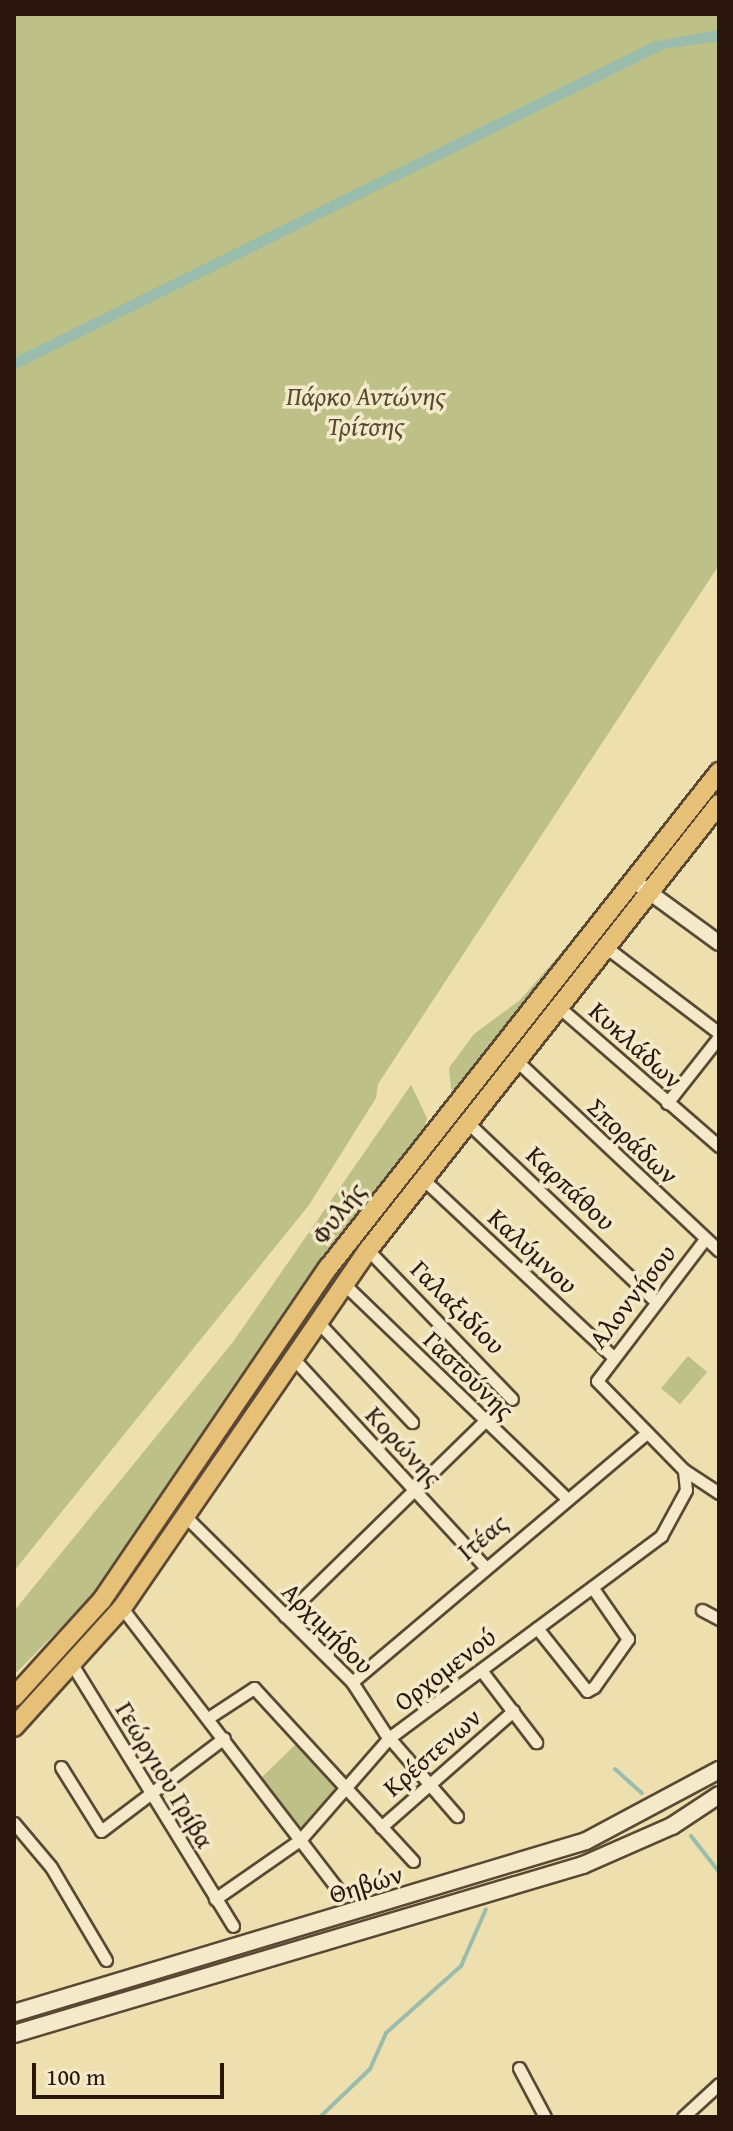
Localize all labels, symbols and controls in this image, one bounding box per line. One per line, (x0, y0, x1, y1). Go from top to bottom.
park label: Πάρκο Αντώνης Τρίτσης (286, 380, 446, 442)
street label: Κυκλάδων (583, 995, 689, 1095)
street label: Σποράδων (581, 1091, 685, 1191)
street label: Καρπάθου (520, 1139, 622, 1237)
street label: Φυλής (304, 1176, 372, 1250)
street label: Καλύμνου (482, 1202, 584, 1300)
street label: Αλοννήσου (582, 1238, 682, 1354)
street label: Γαλαξιδίου (404, 1253, 512, 1361)
street label: Γαστούνης (417, 1324, 521, 1426)
street label: Κορώνης (359, 1399, 449, 1493)
street label: Ιτέας (451, 1507, 513, 1567)
street label: Αρχιμήδου (276, 1576, 380, 1680)
street label: Ορχομενού (388, 1621, 502, 1717)
street label: Γεώργιου Γρίβα (109, 1696, 221, 1854)
street label: Κρέστενων (377, 1701, 487, 1803)
street label: Θηβών (325, 1858, 407, 1910)
scale bar (36, 2047, 228, 2097)
text: 100 m (46, 2059, 106, 2094)

